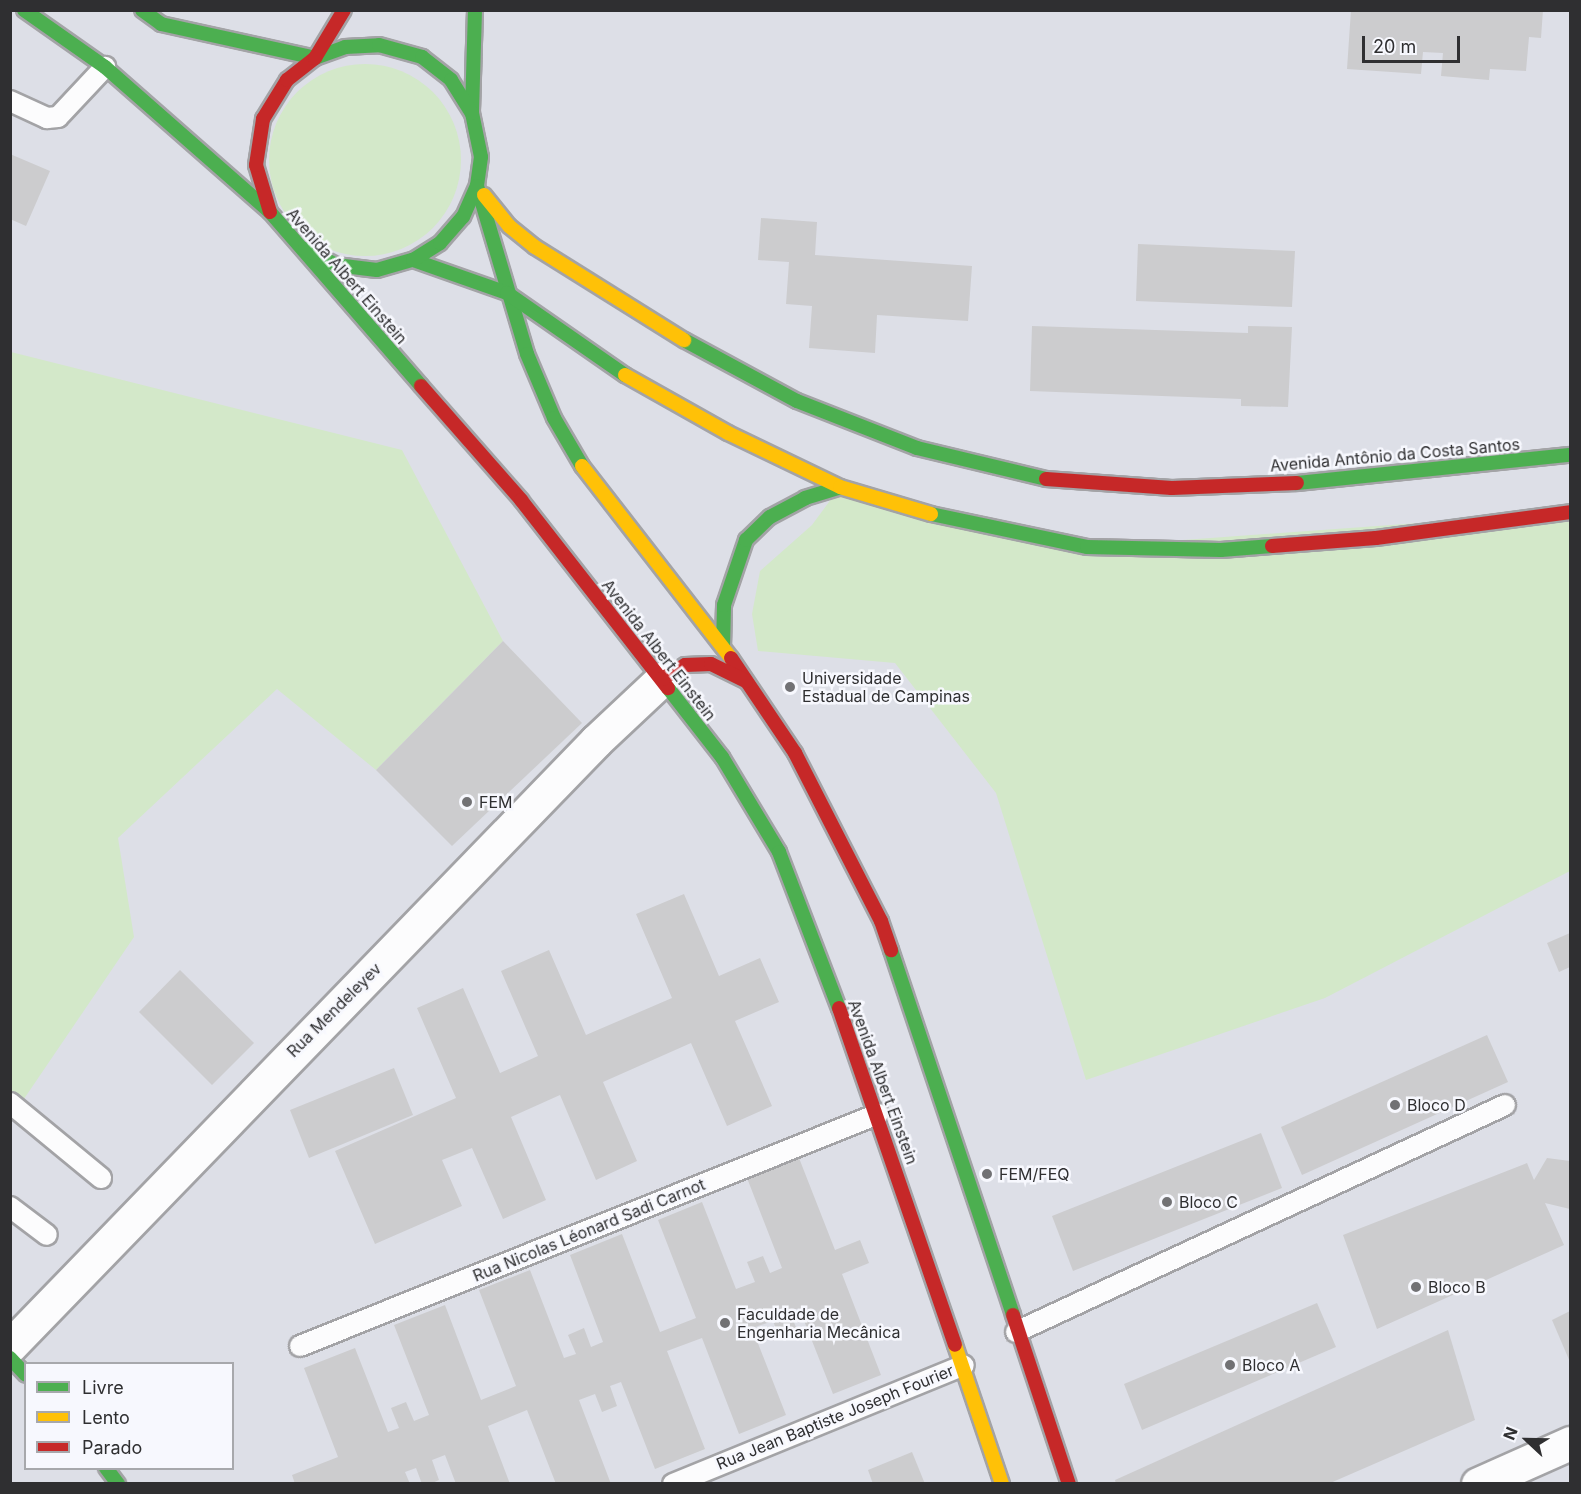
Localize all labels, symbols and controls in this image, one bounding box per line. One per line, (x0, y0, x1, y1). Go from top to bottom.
scale bar (1365, 24, 1462, 62)
text: 20 m (1373, 36, 1416, 57)
street label: Avenida Albert Einstein (283, 204, 411, 348)
street label: Avenida Antônio da Costa Santos (1269, 435, 1521, 475)
street label: Avenida Albert Einstein (598, 576, 720, 724)
place label: Universidade Estadual de Campinas (802, 668, 970, 706)
marker: Universidade Estadual de Campinas (783, 680, 797, 694)
place label: FEM (479, 792, 513, 812)
marker: FEM (460, 795, 474, 809)
street label: Rua Mendeleyev (283, 959, 385, 1061)
street label: Avenida Albert Einstein (844, 997, 922, 1167)
place label: Bloco D (1407, 1095, 1466, 1115)
marker: Bloco D (1388, 1098, 1402, 1112)
place label: FEM/FEQ (999, 1164, 1070, 1184)
marker: FEM/FEQ (980, 1167, 994, 1181)
street label: Rua Nicolas Léonard Sadi Carnot (470, 1174, 708, 1286)
place label: Bloco C (1179, 1192, 1238, 1212)
marker: Bloco C (1160, 1195, 1174, 1209)
place label: Bloco B (1428, 1277, 1486, 1297)
marker: Bloco B (1409, 1280, 1423, 1294)
place label: Faculdade de Engenharia Mecânica (737, 1304, 900, 1342)
marker: Faculdade de Engenharia Mecânica (718, 1316, 732, 1330)
place label: Bloco A (1242, 1355, 1300, 1375)
marker: Bloco A (1223, 1358, 1237, 1372)
street label: Rua Jean Baptiste Joseph Fourier (714, 1360, 956, 1474)
legend (24, 1362, 234, 1470)
text: Livre (82, 1377, 124, 1398)
text: Lento (82, 1407, 130, 1428)
north arrow (1497, 1410, 1557, 1470)
text: N (1499, 1424, 1522, 1443)
text: Parado (82, 1437, 142, 1458)

